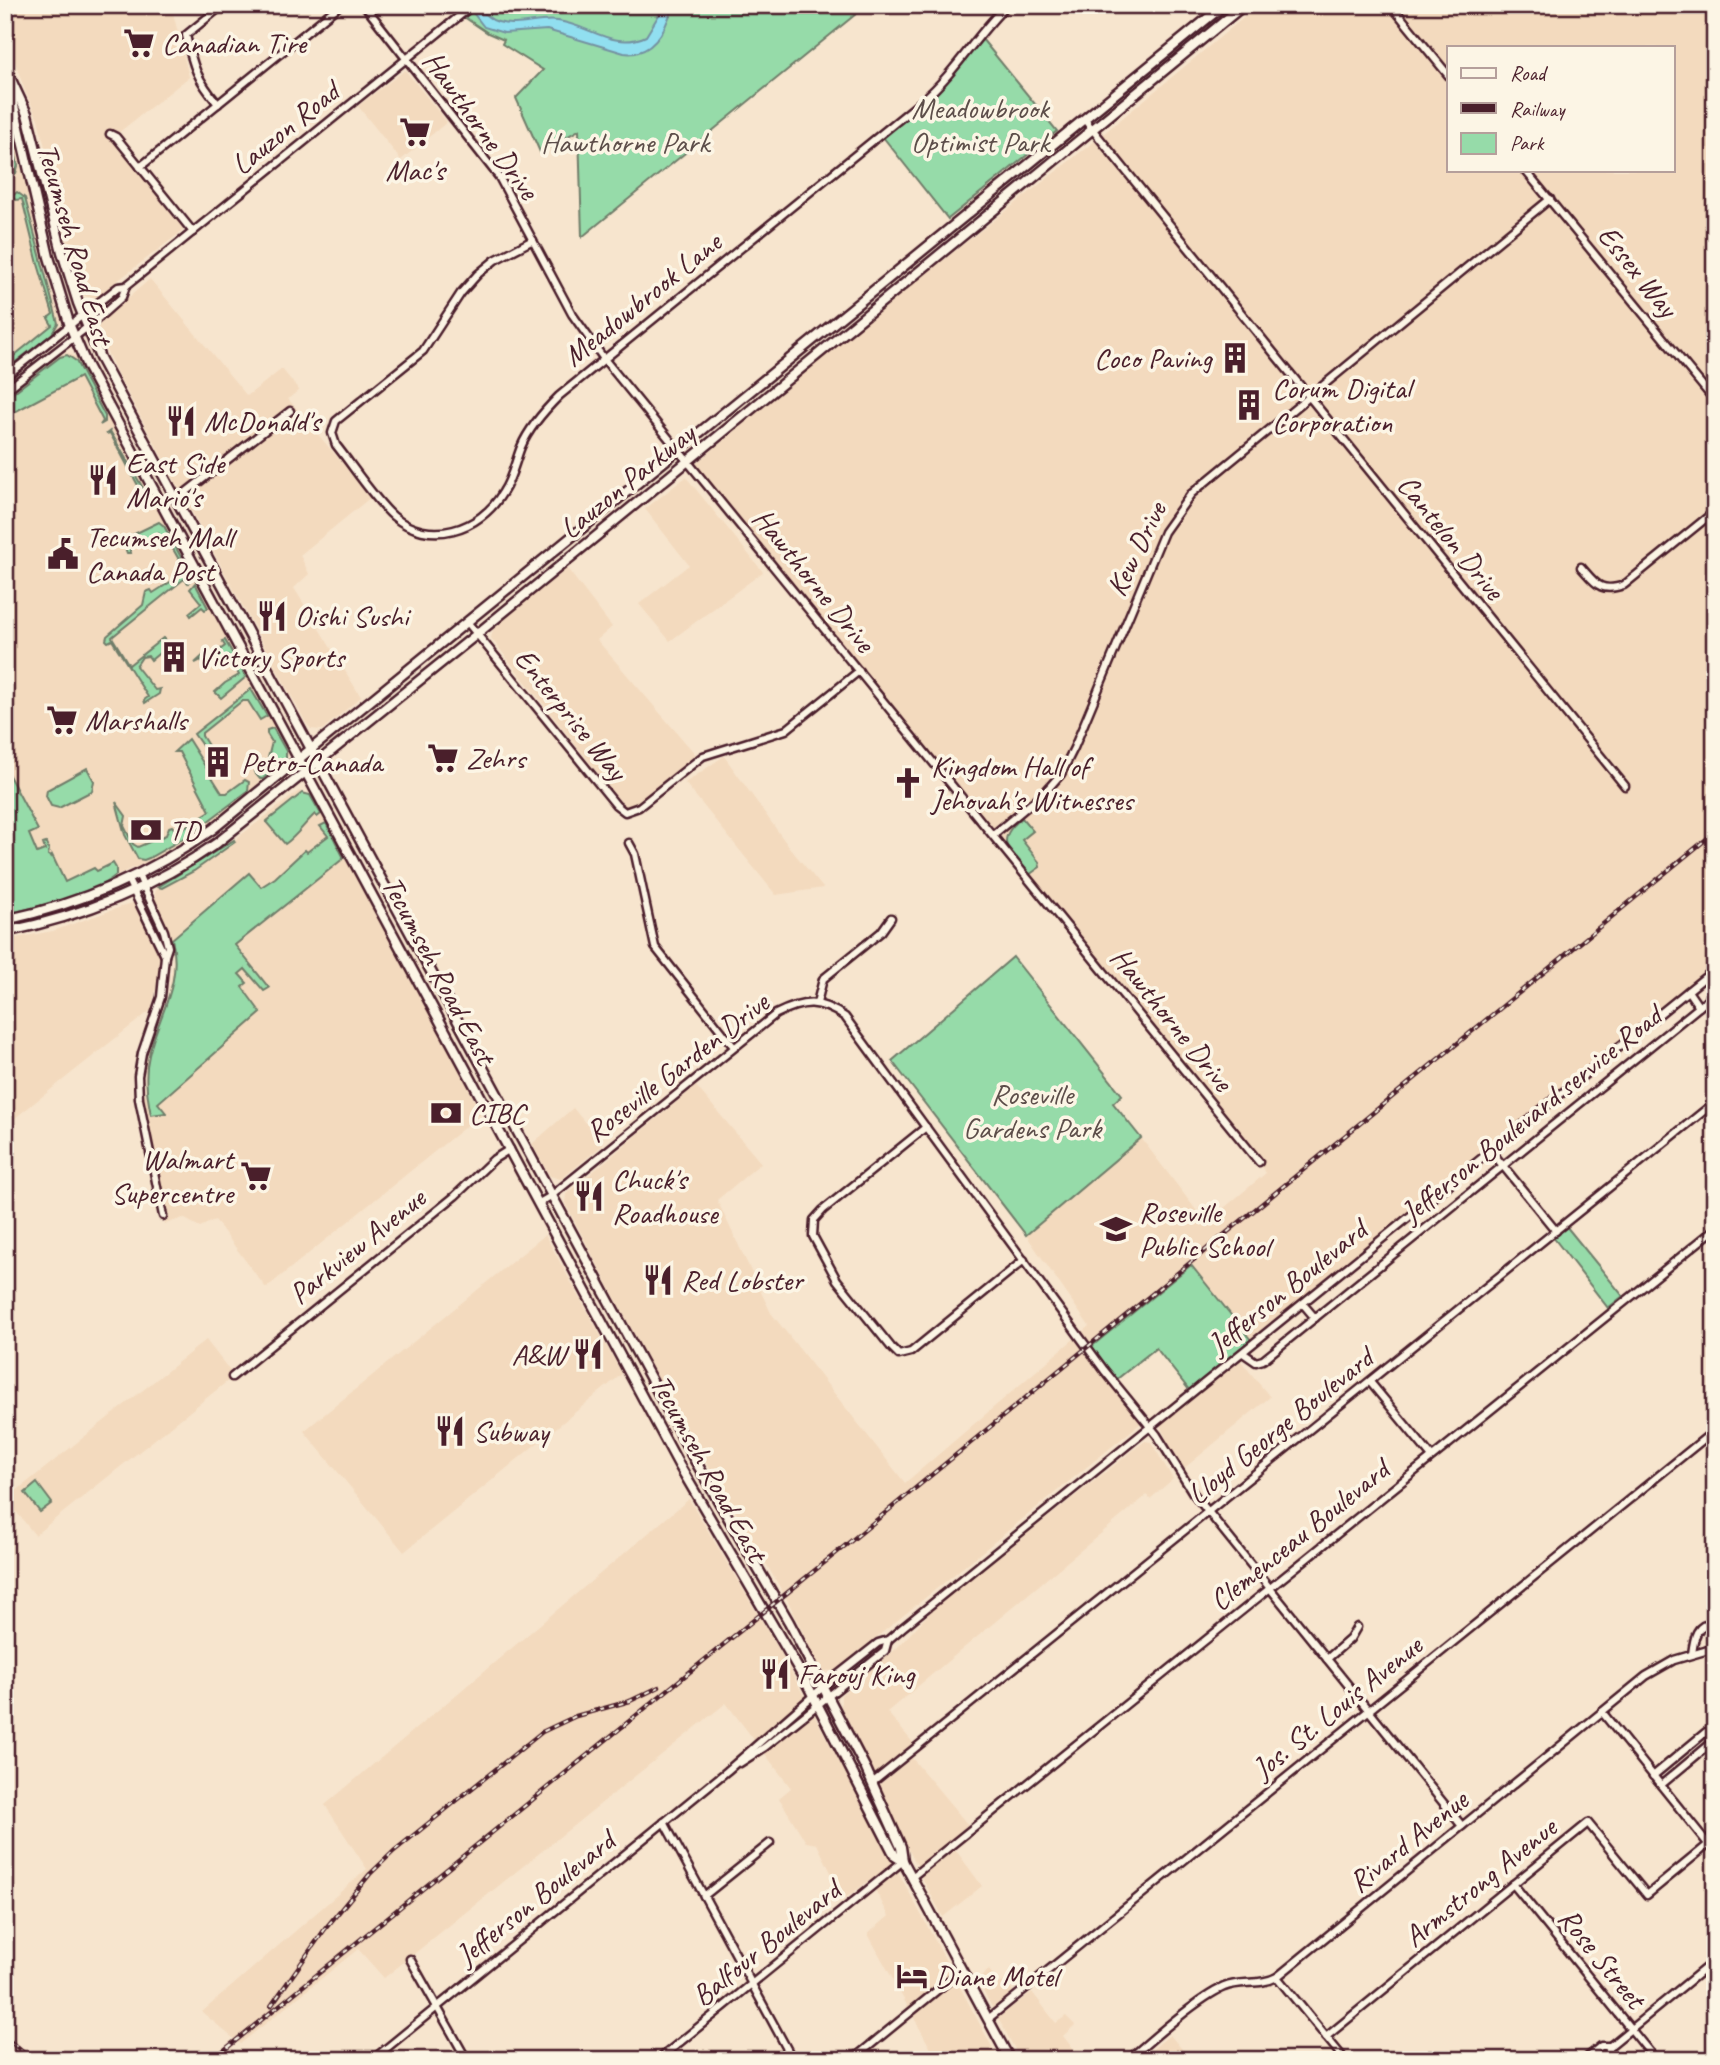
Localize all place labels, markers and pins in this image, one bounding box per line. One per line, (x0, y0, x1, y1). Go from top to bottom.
place label: Canadian Tire (162, 24, 308, 62)
supermarket icon: Canadian Tire (122, 26, 156, 60)
supermarket icon: Mac's (398, 115, 432, 149)
place label: Mac's (385, 151, 447, 189)
place label: Coco Paving (1094, 339, 1213, 377)
building icon: Coco Paving (1218, 341, 1252, 375)
place label: Corum Digital Corporation (1272, 369, 1415, 441)
building icon: Corum Digital Corporation (1232, 388, 1266, 422)
place label: McDonald's (204, 402, 323, 440)
restaurant icon: McDonald's (164, 404, 198, 438)
place label: East Side Mario's (126, 444, 226, 516)
restaurant icon: East Side Mario's (86, 463, 120, 497)
place label: Tecumseh Mall Canada Post (86, 518, 238, 590)
public building icon: Tecumseh Mall Canada Post (46, 537, 80, 571)
place label: Oishi Sushi (295, 597, 412, 635)
restaurant icon: Oishi Sushi (255, 599, 289, 633)
place label: Victory Sports (197, 638, 347, 676)
building icon: Victory Sports (157, 640, 191, 674)
place label: Marshalls (85, 701, 190, 739)
supermarket icon: Marshalls (45, 703, 79, 737)
place label: Zehrs (466, 739, 528, 777)
supermarket icon: Zehrs (426, 741, 460, 775)
place label: Petro-Canada (241, 743, 385, 781)
building icon: Petro-Canada (201, 745, 235, 779)
place label: Kingdom Hall of Jehovah's Witnesses (929, 747, 1135, 819)
church icon: Kingdom Hall of Jehovah's Witnesses (891, 766, 925, 800)
place label: TD (169, 811, 203, 849)
bank icon: TD (129, 813, 163, 847)
place label: CIBC (469, 1094, 529, 1132)
bank icon: CIBC (429, 1096, 463, 1130)
place label: Walmart Supercentre (111, 1140, 236, 1212)
supermarket icon: Walmart Supercentre (239, 1159, 273, 1193)
place label: Chuck's Roadhouse (612, 1160, 720, 1232)
restaurant icon: Chuck's Roadhouse (572, 1179, 606, 1213)
place label: Roseville Public School (1139, 1193, 1274, 1265)
school or university icon: Roseville Public School (1099, 1212, 1133, 1246)
place label: Red Lobster (681, 1261, 805, 1299)
restaurant icon: Red Lobster (641, 1263, 675, 1297)
place label: A&W (511, 1335, 570, 1373)
restaurant icon: A&W (571, 1337, 605, 1371)
place label: Subway (473, 1412, 551, 1450)
restaurant icon: Subway (433, 1414, 467, 1448)
place label: Farouj King (798, 1655, 916, 1693)
restaurant icon: Farouj King (758, 1657, 792, 1691)
place label: Diane Motel (935, 1957, 1063, 1995)
hotel icon: Diane Motel (895, 1959, 929, 1993)

